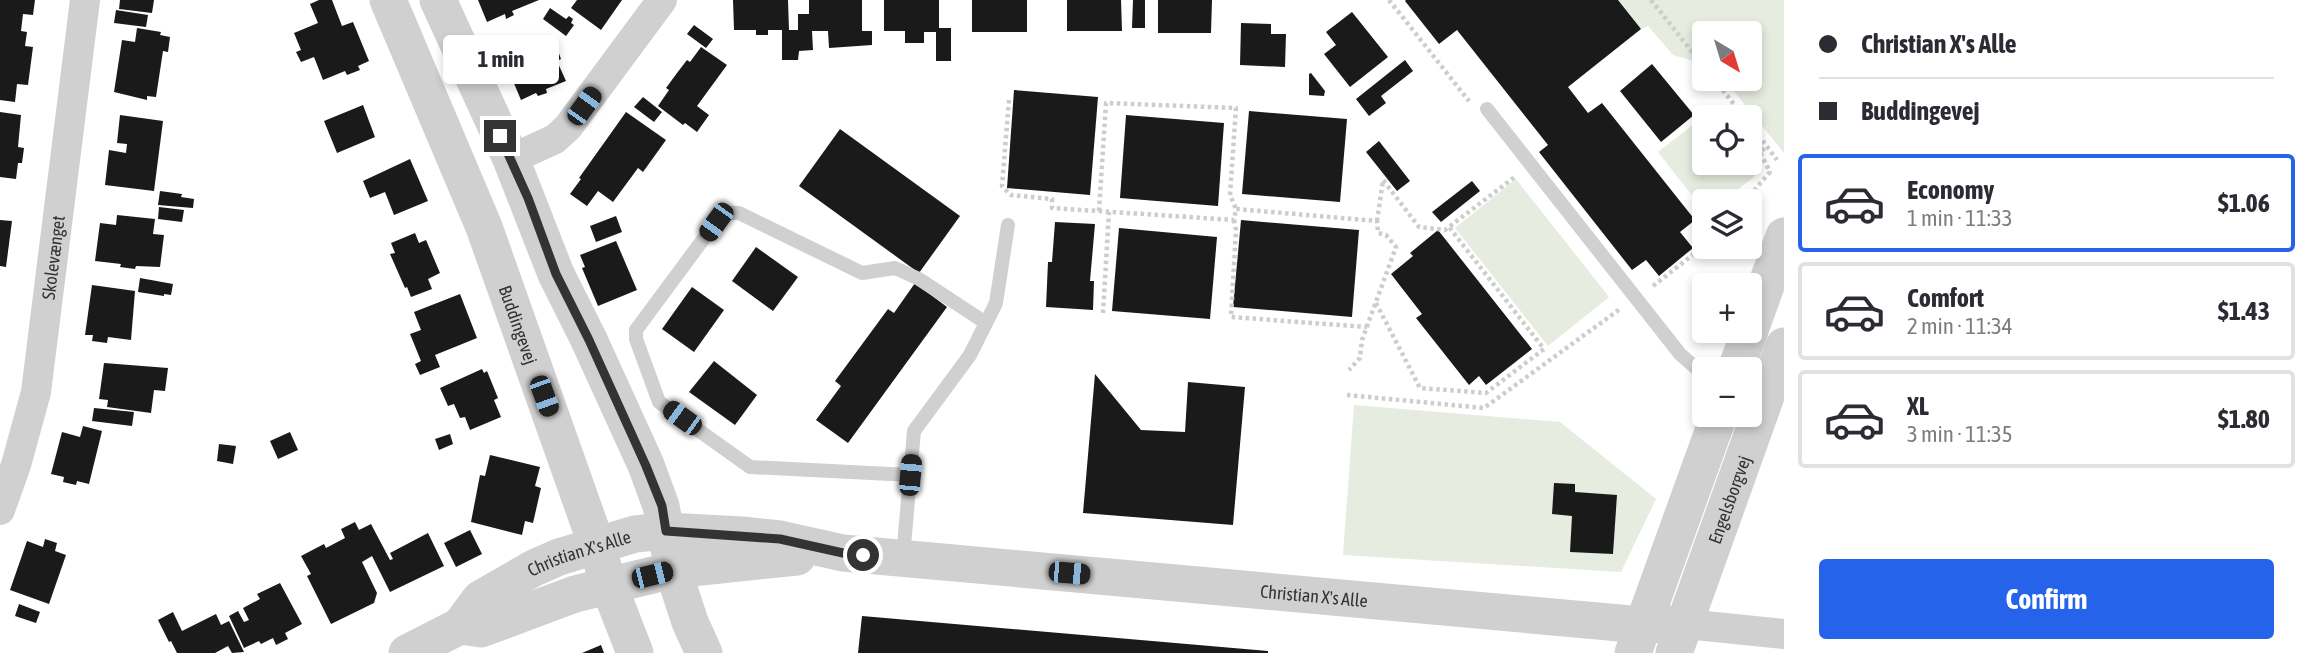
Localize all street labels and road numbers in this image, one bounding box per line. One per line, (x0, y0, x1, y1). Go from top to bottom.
street label: Skolevænget (37, 214, 68, 301)
street label: Buddingevej (495, 282, 542, 367)
street label: Engelsborgvej (1704, 453, 1754, 547)
street label: Christian X's Alle (523, 525, 633, 580)
street label: Christian X's Alle (1259, 580, 1369, 611)

